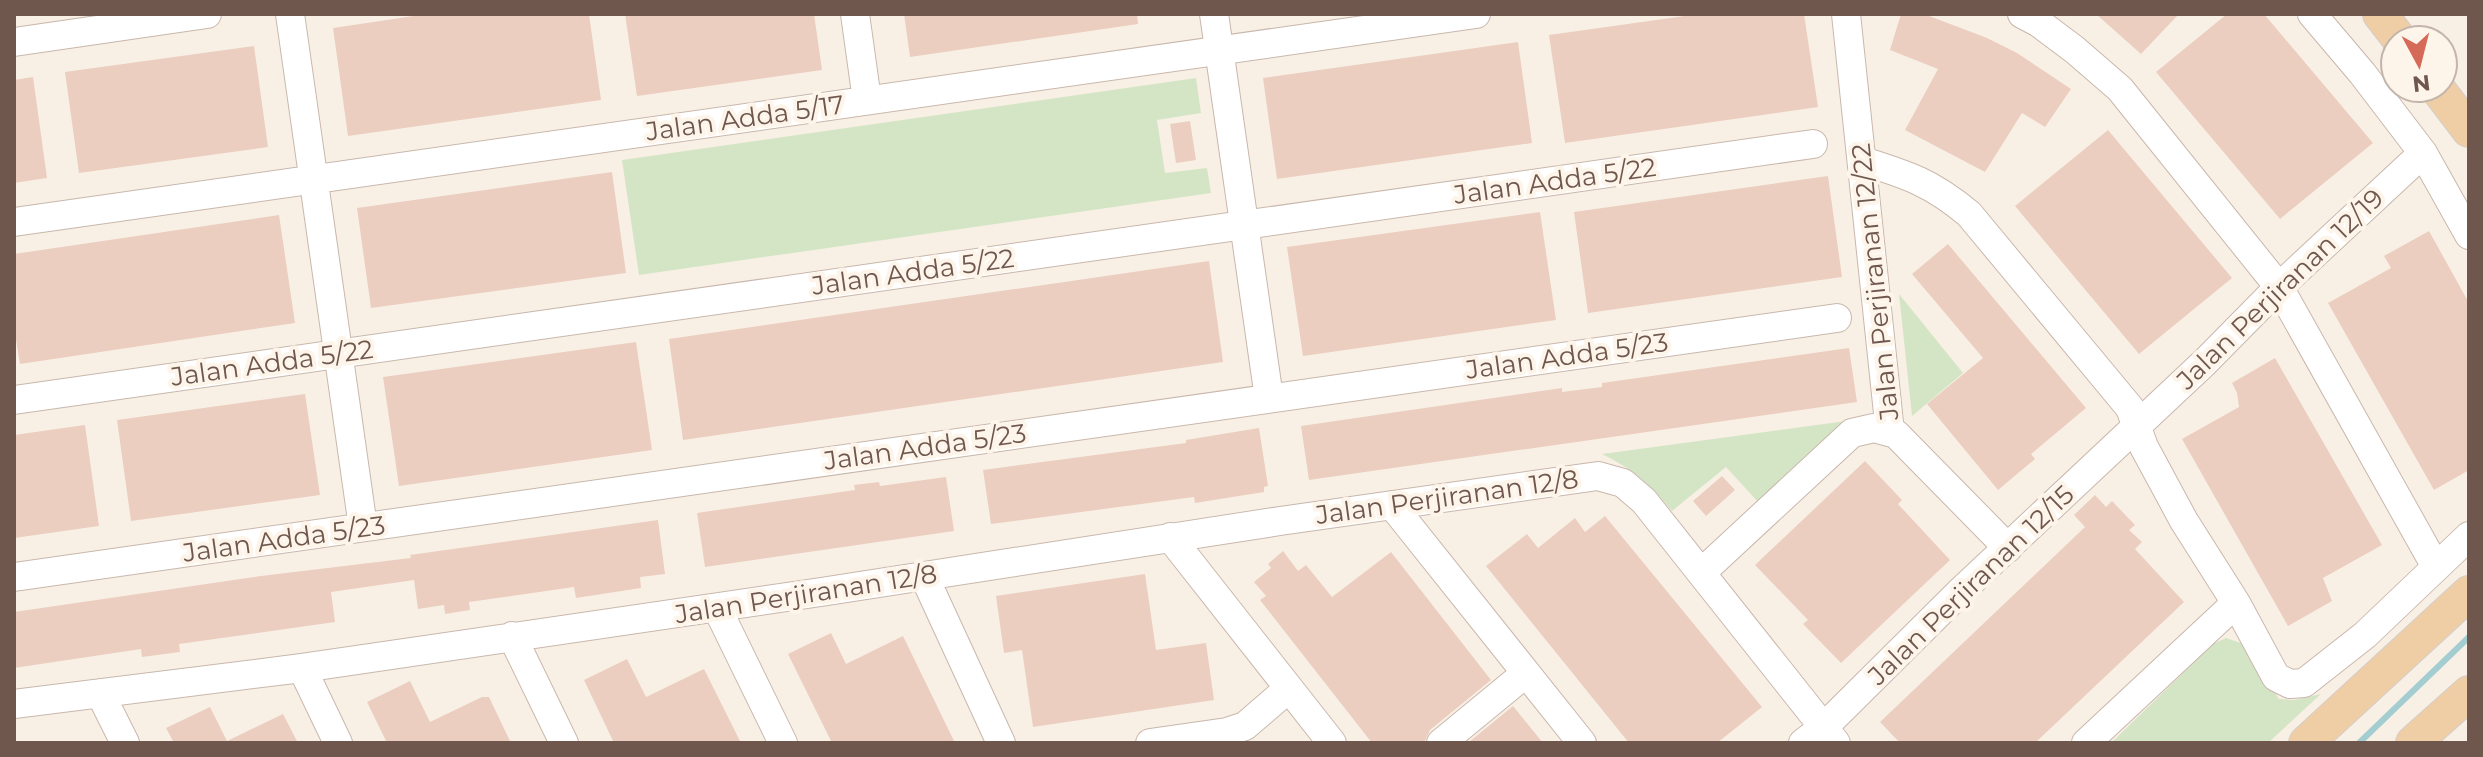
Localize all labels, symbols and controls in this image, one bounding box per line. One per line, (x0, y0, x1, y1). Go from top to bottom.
north arrow (2379, 24, 2459, 104)
text: N (2411, 69, 2432, 98)
street label: Jalan Adda 5/17 (643, 88, 846, 148)
street label: Jalan Perjiranan 12/22 (1845, 142, 1906, 423)
street label: Jalan Adda 5/22 (1451, 151, 1658, 211)
street label: Jalan Perjiranan 12/19 (2169, 182, 2390, 397)
street label: Jalan Adda 5/22 (809, 242, 1016, 302)
street label: Jalan Adda 5/23 (1463, 326, 1670, 386)
street label: Jalan Adda 5/22 (168, 333, 375, 393)
street label: Jalan Adda 5/23 (821, 417, 1028, 477)
street label: Jalan Perjiranan 12/8 (1313, 463, 1580, 531)
street label: Jalan Perjiranan 12/15 (1861, 478, 2081, 692)
street label: Jalan Adda 5/23 (180, 509, 387, 569)
street label: Jalan Perjiranan 12/8 (672, 557, 939, 631)

